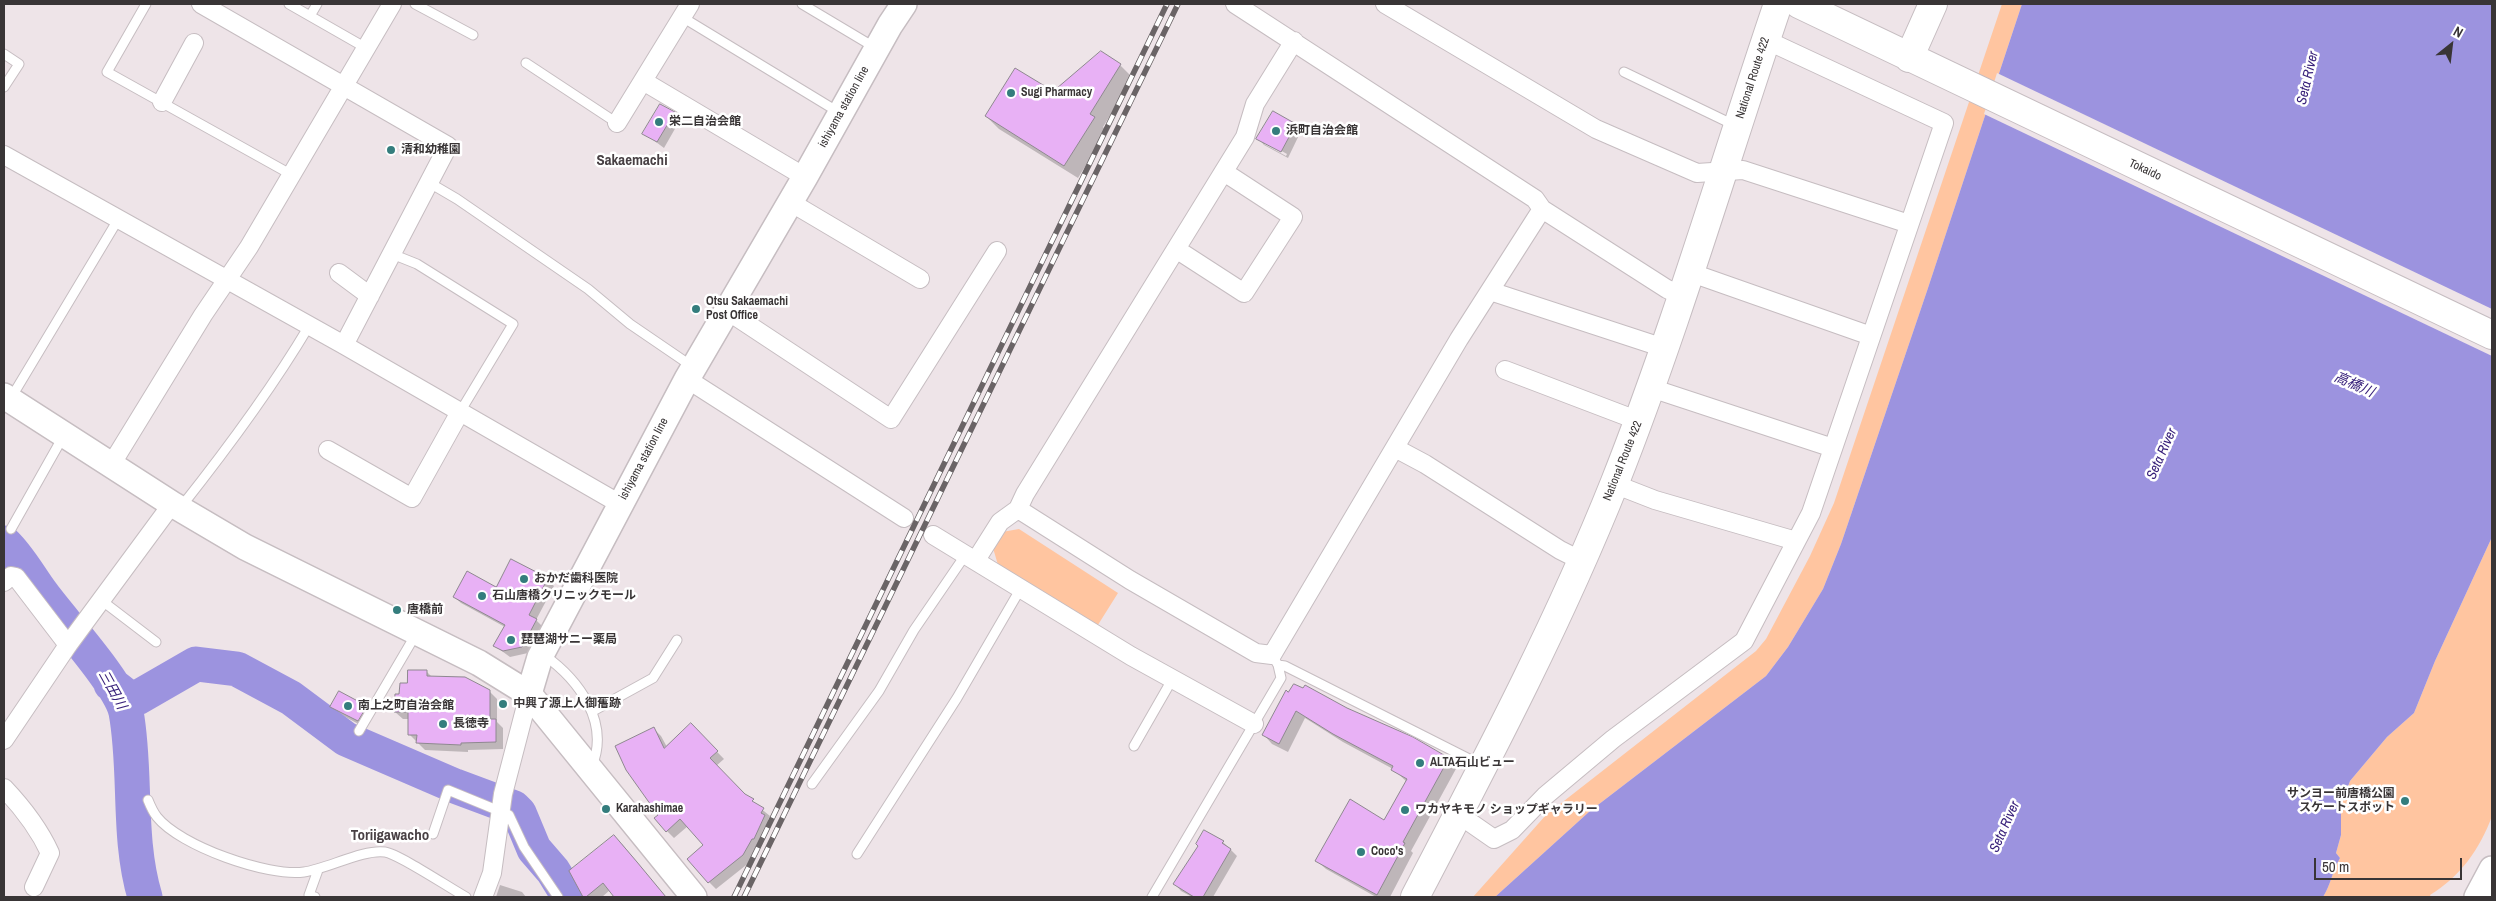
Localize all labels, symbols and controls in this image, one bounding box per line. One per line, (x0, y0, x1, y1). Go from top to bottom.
north arrow (2426, 20, 2476, 70)
text: N (2450, 22, 2466, 42)
street label: National Route 422 (1733, 35, 1773, 121)
water label: Seta River (2294, 50, 2322, 106)
street label: ishiyama station line (816, 64, 872, 150)
place label: Sugi Pharmacy (1021, 86, 1092, 100)
marker: Sugi Pharmacy (1005, 87, 1017, 99)
place label: 栄二自治会館 (669, 115, 741, 129)
marker: 栄二自治会館 (653, 116, 665, 128)
place label: 浜町自治会館 (1286, 124, 1358, 138)
marker: 浜町自治会館 (1270, 125, 1282, 137)
place label: 清和幼稚園 (401, 143, 461, 157)
marker: 清和幼稚園 (385, 144, 397, 156)
district label: Sakaemachi (596, 152, 668, 170)
street label: Tokaido (2126, 156, 2164, 184)
place label: Otsu Sakaemachi Post Office (706, 295, 788, 323)
marker: Otsu Sakaemachi Post Office (690, 303, 702, 315)
water label: 高橋川 (2331, 369, 2377, 401)
street label: ishiyama station line (616, 416, 672, 502)
street label: National Route 422 (1600, 419, 1646, 503)
water label: Seta River (2143, 426, 2181, 482)
place label: おかだ歯科医院 (534, 572, 618, 586)
marker: おかだ歯科医院 (518, 573, 530, 585)
place label: 石山唐橋クリニックモール (492, 589, 636, 603)
marker: 石山唐橋クリニックモール (476, 590, 488, 602)
place label: 唐橋前 (407, 603, 443, 617)
marker: 唐橋前 (391, 604, 403, 616)
place label: 琵琶湖サニー薬局 (521, 633, 617, 647)
marker: 琵琶湖サニー薬局 (505, 634, 517, 646)
water label: 三田川 (94, 668, 130, 712)
place label: 中興了源上人御𦾔跡 (513, 697, 621, 711)
marker: 中興了源上人御𦾔跡 (497, 698, 509, 710)
place label: 南上之町自治会館 (358, 699, 454, 713)
marker: 南上之町自治会館 (342, 700, 354, 712)
place label: 長徳寺 (453, 717, 489, 731)
marker: 長徳寺 (437, 718, 449, 730)
place label: ALTA石山ビュー (1430, 756, 1515, 770)
marker: ALTA石山ビュー (1414, 757, 1426, 769)
place label: サンヨー前唐橋公園 スケートスポット (2287, 787, 2395, 815)
marker: サンヨー前唐橋公園 スケートスポット (2399, 795, 2411, 807)
water label: Seta River (1986, 799, 2024, 855)
place label: Karahashimae (616, 802, 683, 816)
marker: Karahashimae (600, 803, 612, 815)
place label: ワカヤキモノ ショップギャラリー (1415, 803, 1598, 817)
marker: ワカヤキモノ ショップギャラリー (1399, 804, 1411, 816)
district label: Toriigawacho (351, 827, 429, 845)
place label: Coco's (1371, 845, 1403, 859)
marker: Coco's (1355, 846, 1367, 858)
scale bar (2316, 848, 2464, 880)
text: 50 m (2322, 856, 2349, 877)

